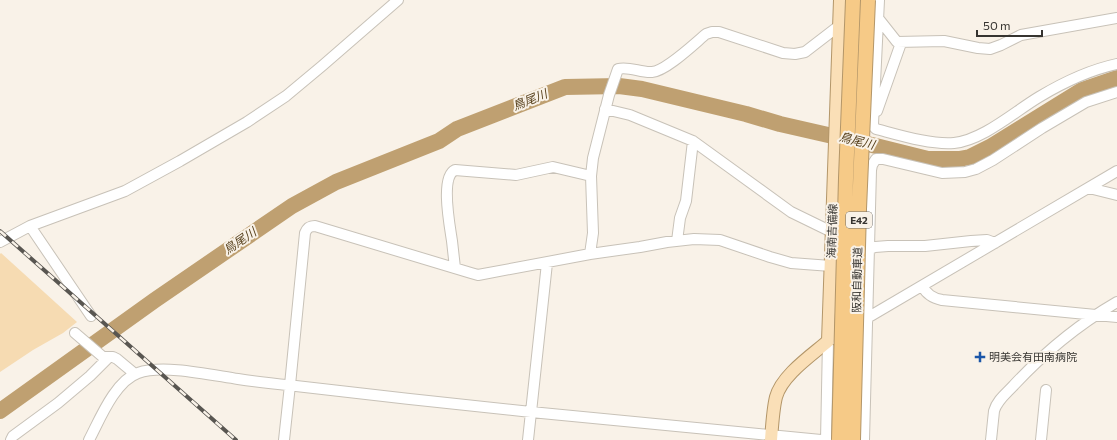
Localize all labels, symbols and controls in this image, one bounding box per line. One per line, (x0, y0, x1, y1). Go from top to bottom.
scale bar (977, 12, 1042, 38)
text: 50 m (983, 18, 1011, 32)
water label: 鳥尾川 (510, 85, 551, 112)
water label: 鳥尾川 (838, 129, 878, 152)
street label: 海南吉備線 (824, 203, 839, 259)
road number: E42 (846, 212, 872, 228)
water label: 鳥尾川 (221, 223, 260, 256)
street label: 阪和自動車道 (849, 247, 864, 313)
place label: 明美会有田南病院 (989, 350, 1077, 363)
marker: 明美会有田南病院 (974, 351, 986, 363)

